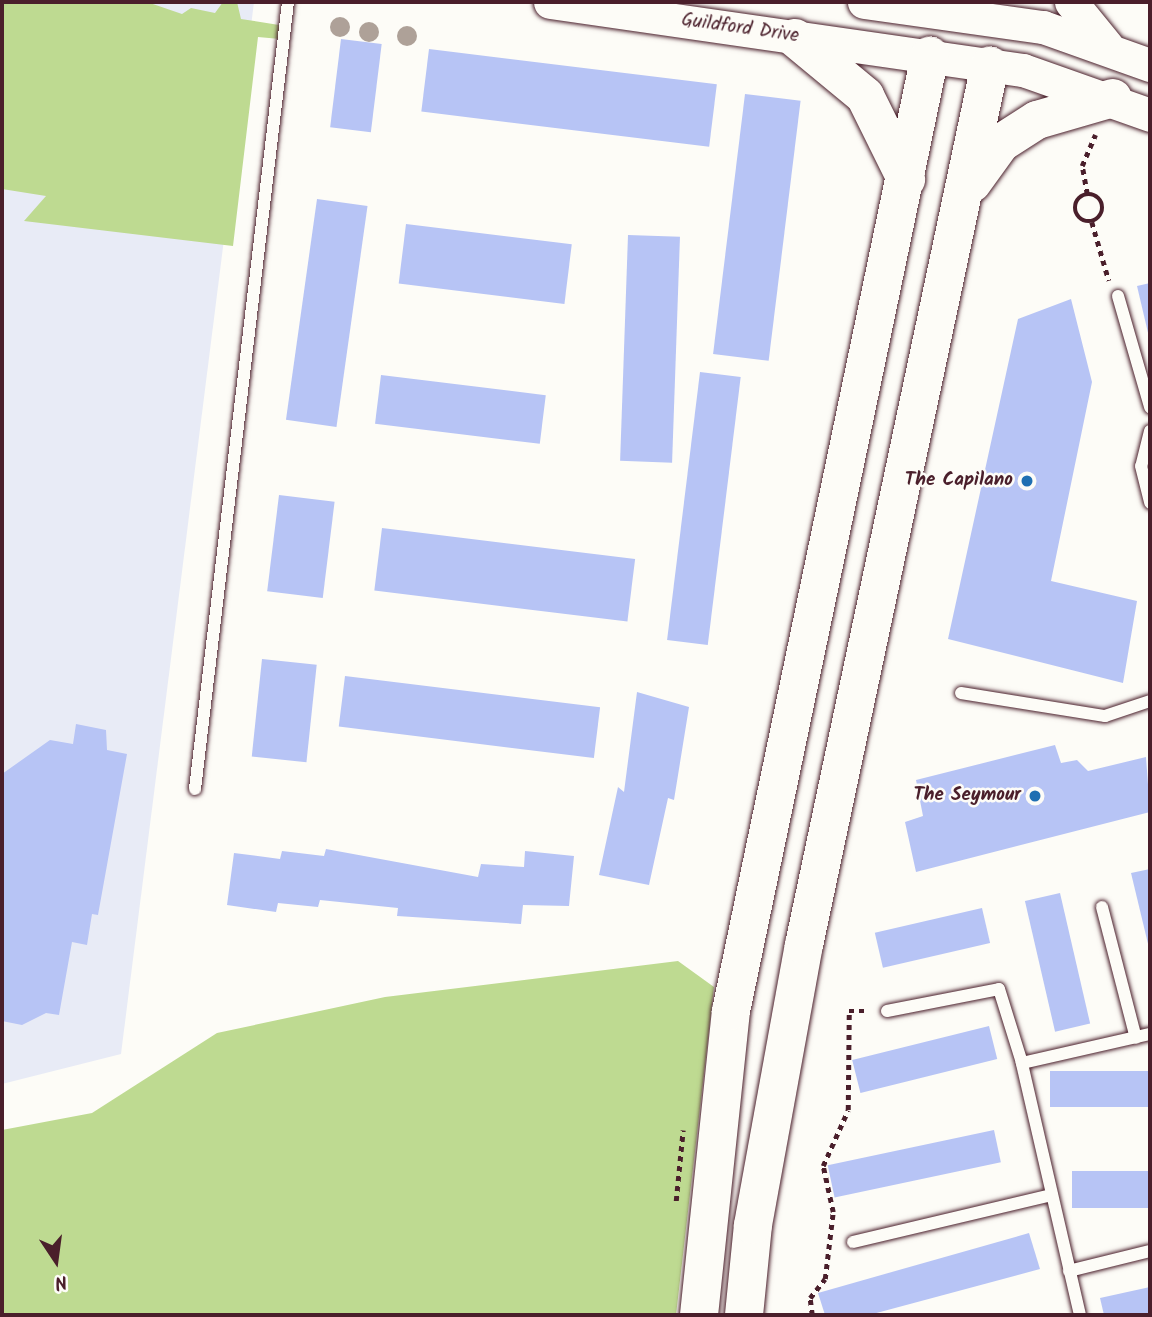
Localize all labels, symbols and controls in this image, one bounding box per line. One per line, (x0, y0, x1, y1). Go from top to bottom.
street label: Guildford Drive (680, 9, 800, 49)
place label: The Capilano (905, 470, 1013, 492)
marker: The Capilano (1019, 473, 1035, 489)
place label: The Seymour (913, 785, 1021, 807)
marker: The Seymour (1027, 788, 1043, 804)
north arrow (21, 1226, 91, 1296)
text: N (52, 1265, 70, 1297)

